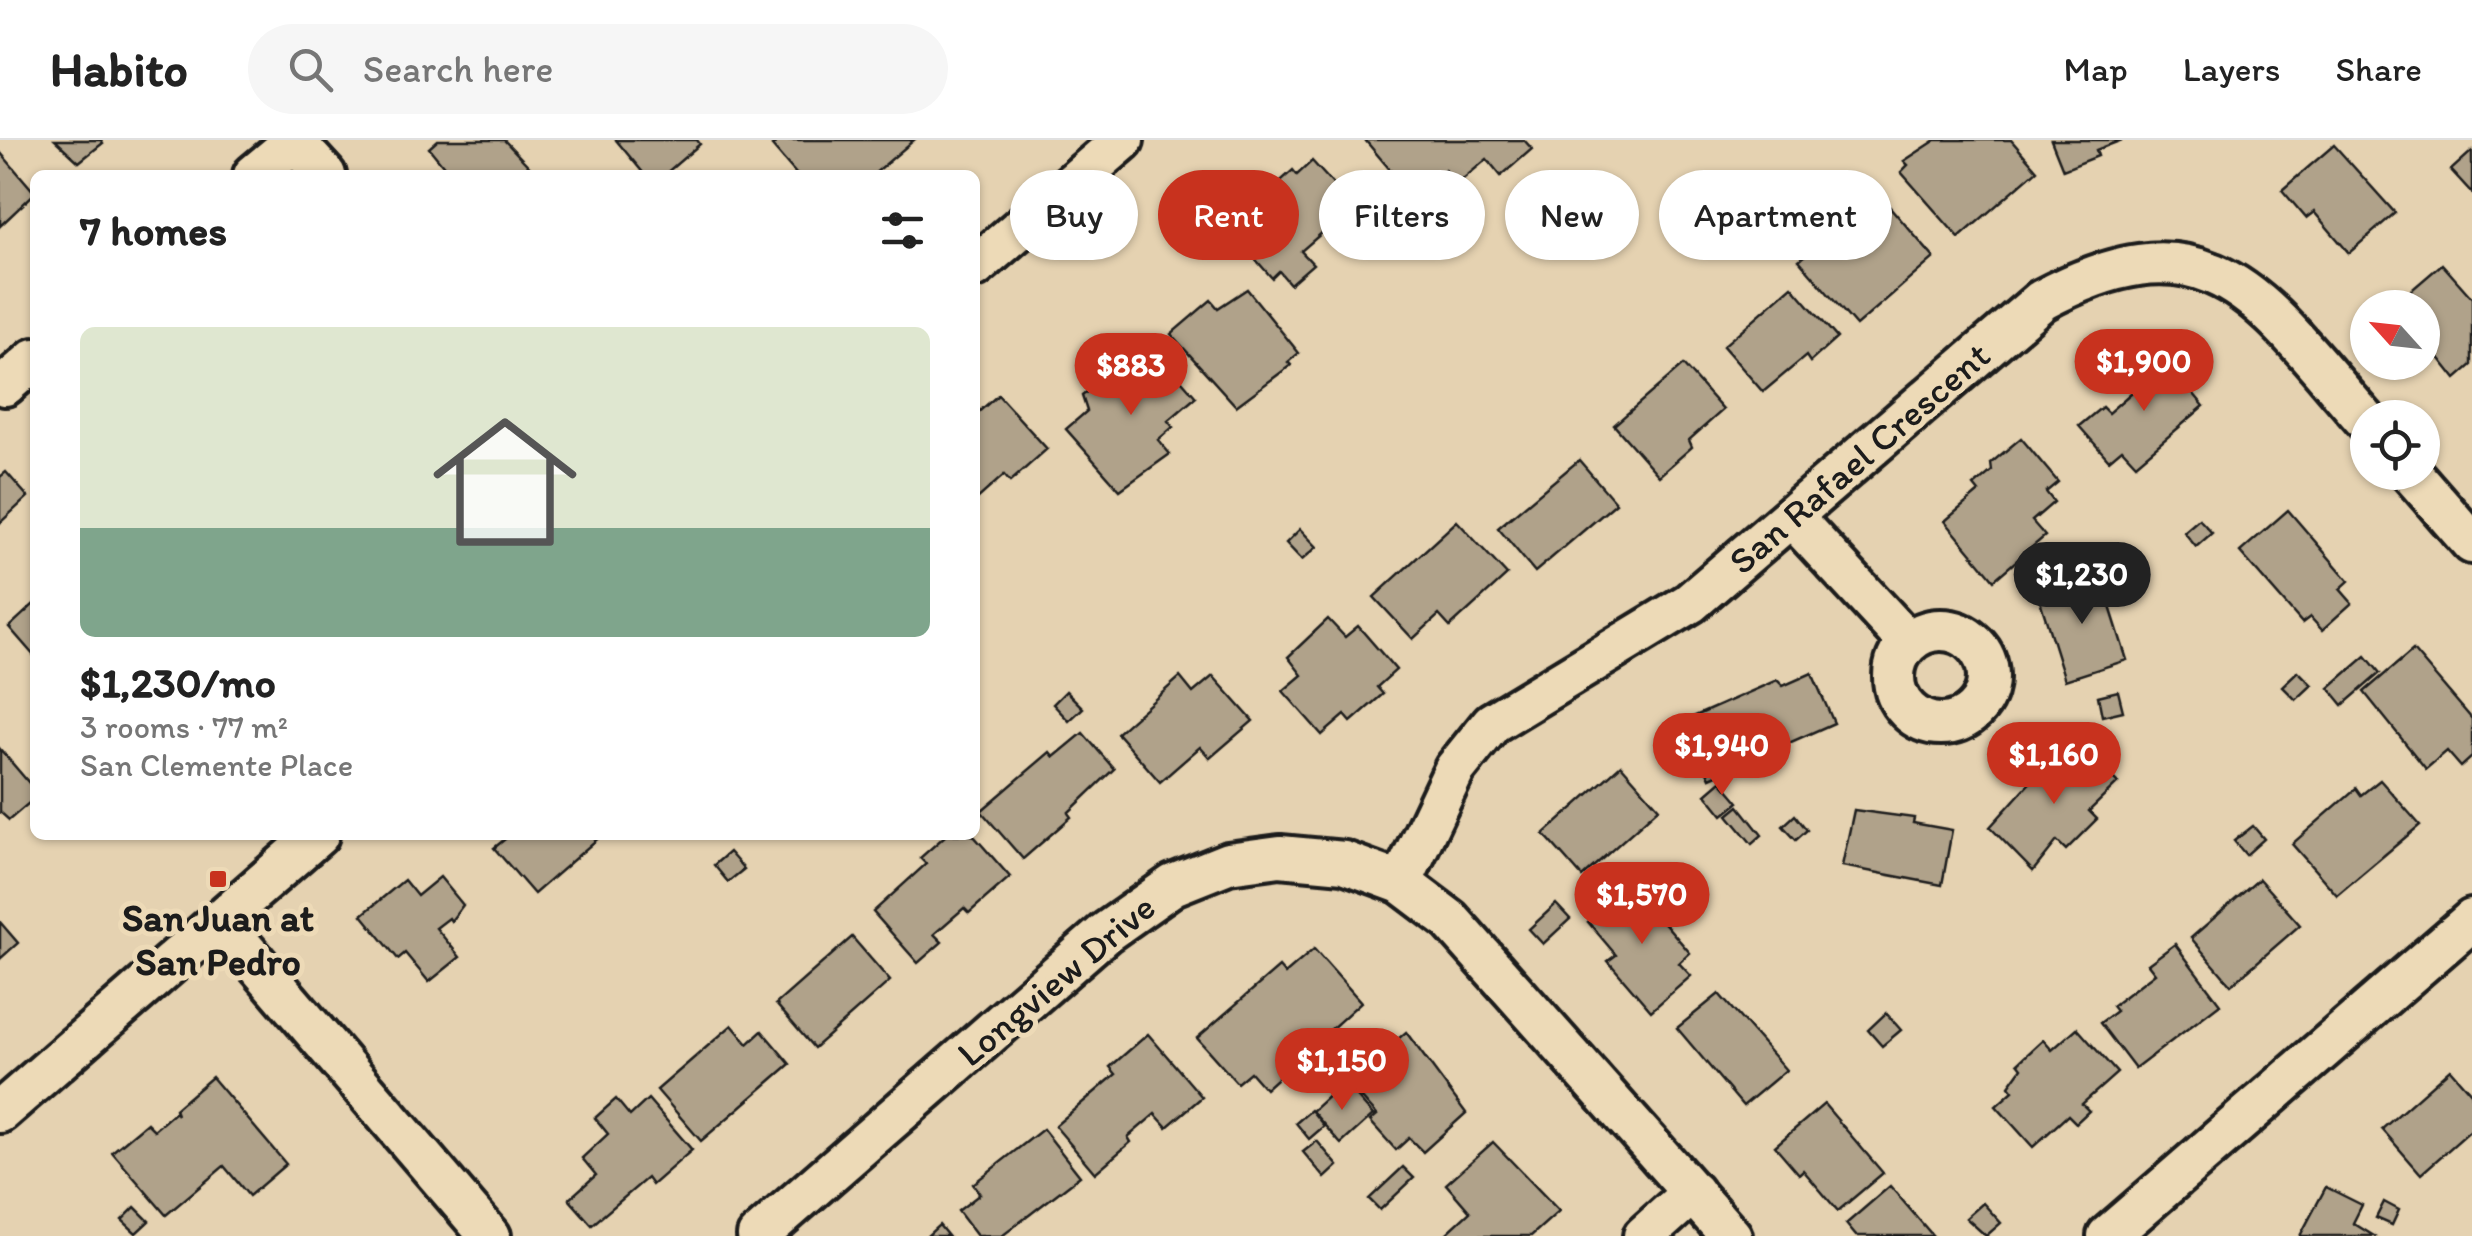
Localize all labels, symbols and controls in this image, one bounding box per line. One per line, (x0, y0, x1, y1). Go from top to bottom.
search box (248, 24, 948, 114)
text: Habito (50, 40, 188, 98)
icon: search (283, 42, 338, 97)
text: Search here (363, 46, 553, 92)
text: Map (2064, 48, 2128, 90)
text: Layers (2183, 48, 2280, 90)
text: Share (2335, 48, 2422, 90)
chip: Buy (1010, 170, 1138, 260)
chip: Rent (1158, 170, 1299, 260)
chip: Filters (1319, 170, 1485, 260)
chip: New (1505, 170, 1639, 260)
chip: Apartment (1659, 170, 1892, 260)
icon: filters (875, 203, 930, 258)
text: 7 homes (80, 205, 227, 256)
north arrow (2350, 290, 2440, 380)
map controls (2350, 290, 2440, 490)
pin: $1,900 (2063, 329, 2225, 414)
street label: San Rafael Crescent (1719, 332, 1999, 584)
pin: $883 (1072, 333, 1190, 418)
text: $1,900 (2097, 342, 2191, 380)
text: $883 (1097, 346, 1165, 384)
icon: home (415, 392, 595, 572)
button: locate (2350, 400, 2440, 490)
pin: $1,230 (2001, 542, 2163, 627)
text: $1,230 (2036, 555, 2128, 593)
text: $1,230/mo (80, 657, 276, 708)
text: 3 rooms · 77 m² (80, 708, 288, 746)
pin: $1,940 (1641, 713, 1803, 798)
pin: $1,160 (1973, 722, 2135, 807)
text: $1,940 (1675, 726, 1769, 764)
text: $1,160 (2009, 735, 2099, 773)
text: San Clemente Place (80, 746, 353, 784)
pin: $1,570 (1561, 862, 1723, 947)
marker: San Juan at San Pedro (207, 868, 229, 890)
text: $1,570 (1596, 875, 1688, 913)
street label: Longview Drive (948, 884, 1164, 1076)
place label: San Juan at San Pedro (122, 895, 314, 985)
pin: $1,150 (1261, 1028, 1423, 1113)
text: $1,150 (1297, 1041, 1387, 1079)

